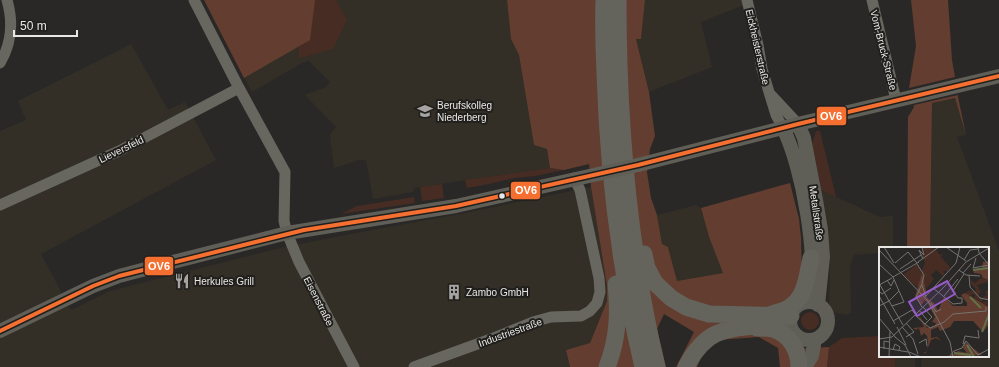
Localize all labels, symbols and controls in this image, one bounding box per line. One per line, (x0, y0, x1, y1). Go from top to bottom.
street label: Eickheisterstraße (743, 8, 772, 86)
street label: Vom-Bruck-Straße (868, 9, 899, 92)
scale bar (14, 12, 77, 38)
text: 50 m (20, 19, 47, 33)
place label: Berufskolleg Niederberg (437, 100, 492, 123)
school or university icon: Berufskolleg Niederberg (416, 102, 434, 120)
line badge: OV6 (816, 106, 847, 126)
text: OV6 (820, 110, 842, 122)
street label: Lieversfeld (97, 134, 145, 165)
line badge: OV6 (510, 181, 541, 200)
text: OV6 (515, 184, 537, 196)
street label: Metallstraße (807, 185, 826, 242)
unlabelled marker (497, 191, 507, 201)
inset map (879, 247, 989, 357)
line badge: OV6 (144, 256, 174, 276)
text: OV6 (148, 260, 170, 272)
restaurant icon: Herkules Grill (173, 272, 191, 290)
street label: Eisenstraße (302, 275, 336, 328)
place label: Herkules Grill (194, 276, 254, 287)
building icon: Zambo GmbH (445, 283, 463, 301)
place label: Zambo GmbH (466, 287, 529, 298)
street label: Industriestraße (477, 316, 544, 349)

